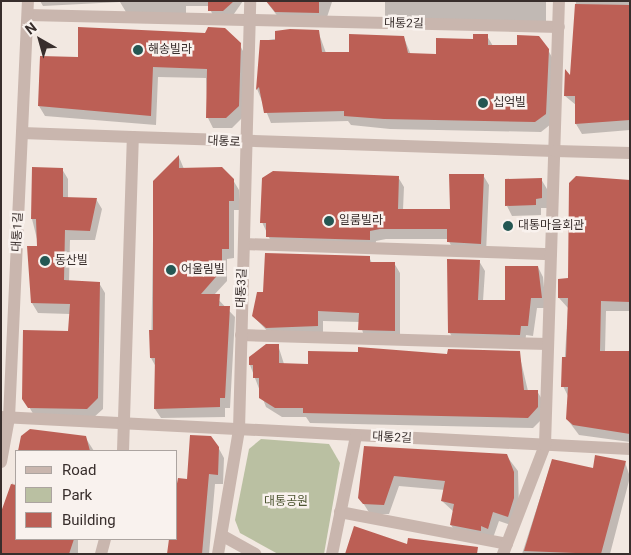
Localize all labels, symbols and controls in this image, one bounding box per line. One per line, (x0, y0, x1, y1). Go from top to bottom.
north arrow (15, 15, 65, 65)
street label: 대통2길 (384, 16, 424, 32)
text: N (22, 19, 40, 38)
place label: 해송빌라 (148, 43, 192, 57)
marker: 해송빌라 (132, 44, 144, 56)
place label: 십억빌 (493, 96, 526, 110)
marker: 십억빌 (477, 97, 489, 109)
street label: 대통로 (207, 134, 241, 150)
street label: 대통1길 (10, 212, 26, 252)
place label: 일룸빌라 (339, 214, 383, 228)
marker: 일룸빌라 (323, 215, 335, 227)
place label: 대통마을회관 (518, 219, 584, 233)
marker: 대통마을회관 (502, 220, 514, 232)
place label: 동산빌 (55, 254, 88, 268)
marker: 동산빌 (39, 255, 51, 267)
place label: 어울림빌 (181, 263, 225, 277)
marker: 어울림빌 (165, 264, 177, 276)
street label: 대통3길 (234, 268, 250, 308)
street label: 대통2길 (372, 430, 412, 446)
legend (15, 450, 178, 540)
text: Road (62, 461, 96, 479)
text: Park (62, 486, 92, 504)
park label: 대통공원 (264, 495, 308, 509)
text: Building (62, 511, 116, 529)

